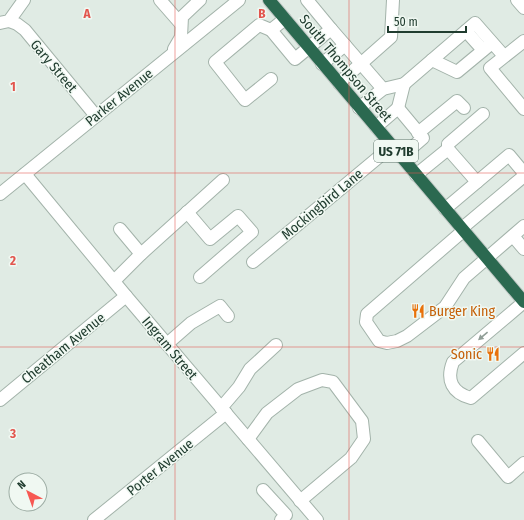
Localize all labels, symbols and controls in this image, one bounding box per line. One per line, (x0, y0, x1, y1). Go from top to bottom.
text: A (82, 6, 91, 21)
text: B (258, 6, 266, 21)
scale bar (388, 8, 466, 34)
street label: South Thompson Street (296, 11, 396, 126)
text: 50 m (394, 15, 418, 29)
street label: Gary Street (27, 36, 81, 97)
street label: Parker Avenue (82, 65, 157, 130)
text: 1 (10, 79, 16, 94)
road number: US 71B (374, 140, 418, 162)
street label: Mockingbird Lane (278, 165, 366, 243)
text: 2 (9, 253, 16, 268)
restaurant icon: Burger King (410, 303, 426, 319)
place label: Burger King (429, 303, 495, 320)
street label: Cheatham Avenue (18, 309, 109, 387)
street label: Ingram Street (138, 313, 201, 384)
one-way arrow (478, 332, 489, 341)
place label: Sonic (451, 346, 482, 363)
restaurant icon: Sonic (485, 346, 501, 362)
text: 3 (9, 426, 16, 441)
street label: Porter Avenue (124, 435, 197, 499)
north arrow (8, 472, 48, 512)
text: N (15, 478, 29, 492)

